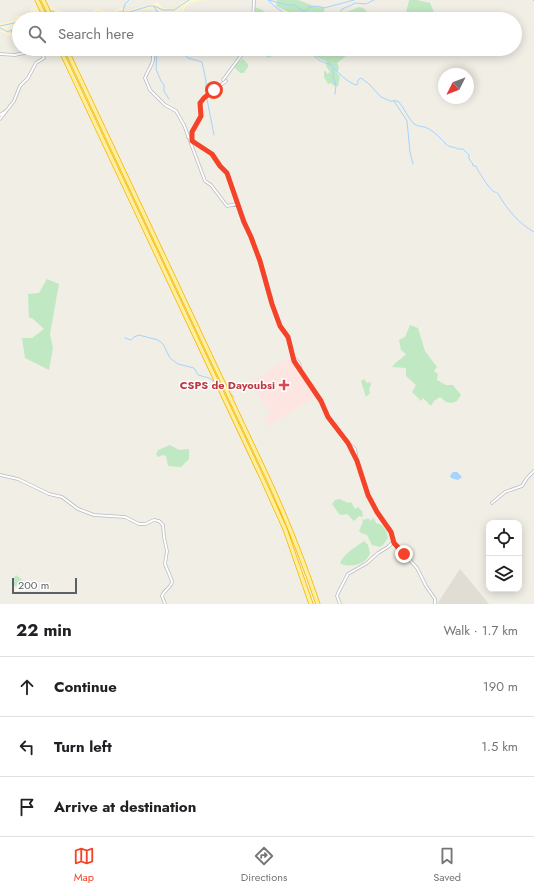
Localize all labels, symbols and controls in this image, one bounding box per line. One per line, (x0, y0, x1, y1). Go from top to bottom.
search box (12, 12, 522, 56)
icon: search (26, 23, 48, 45)
text: Search here (58, 23, 134, 45)
north arrow (438, 68, 474, 104)
route start (205, 81, 223, 99)
place label: CSPS de Dayoubsi (180, 377, 275, 393)
marker: CSPS de Dayoubsi (278, 379, 290, 391)
map controls (486, 520, 522, 592)
button: locate (486, 520, 522, 556)
route end (395, 545, 413, 563)
button: layers (486, 556, 522, 592)
scale bar (12, 576, 77, 595)
text: 200 m (18, 577, 49, 593)
text: 22 min (16, 618, 72, 642)
text: Walk · 1.7 km (443, 621, 518, 640)
icon: ahead (16, 676, 38, 698)
text: Continue (54, 676, 117, 698)
text: 190 m (483, 677, 518, 696)
icon: left (16, 736, 38, 758)
text: Turn left (54, 736, 112, 758)
text: 1.5 km (481, 737, 518, 756)
icon: arrive (16, 796, 38, 818)
text: Arrive at destination (54, 796, 196, 818)
tab: Map (73, 845, 95, 885)
tab: Directions (241, 845, 287, 885)
tab: Saved (433, 845, 461, 885)

